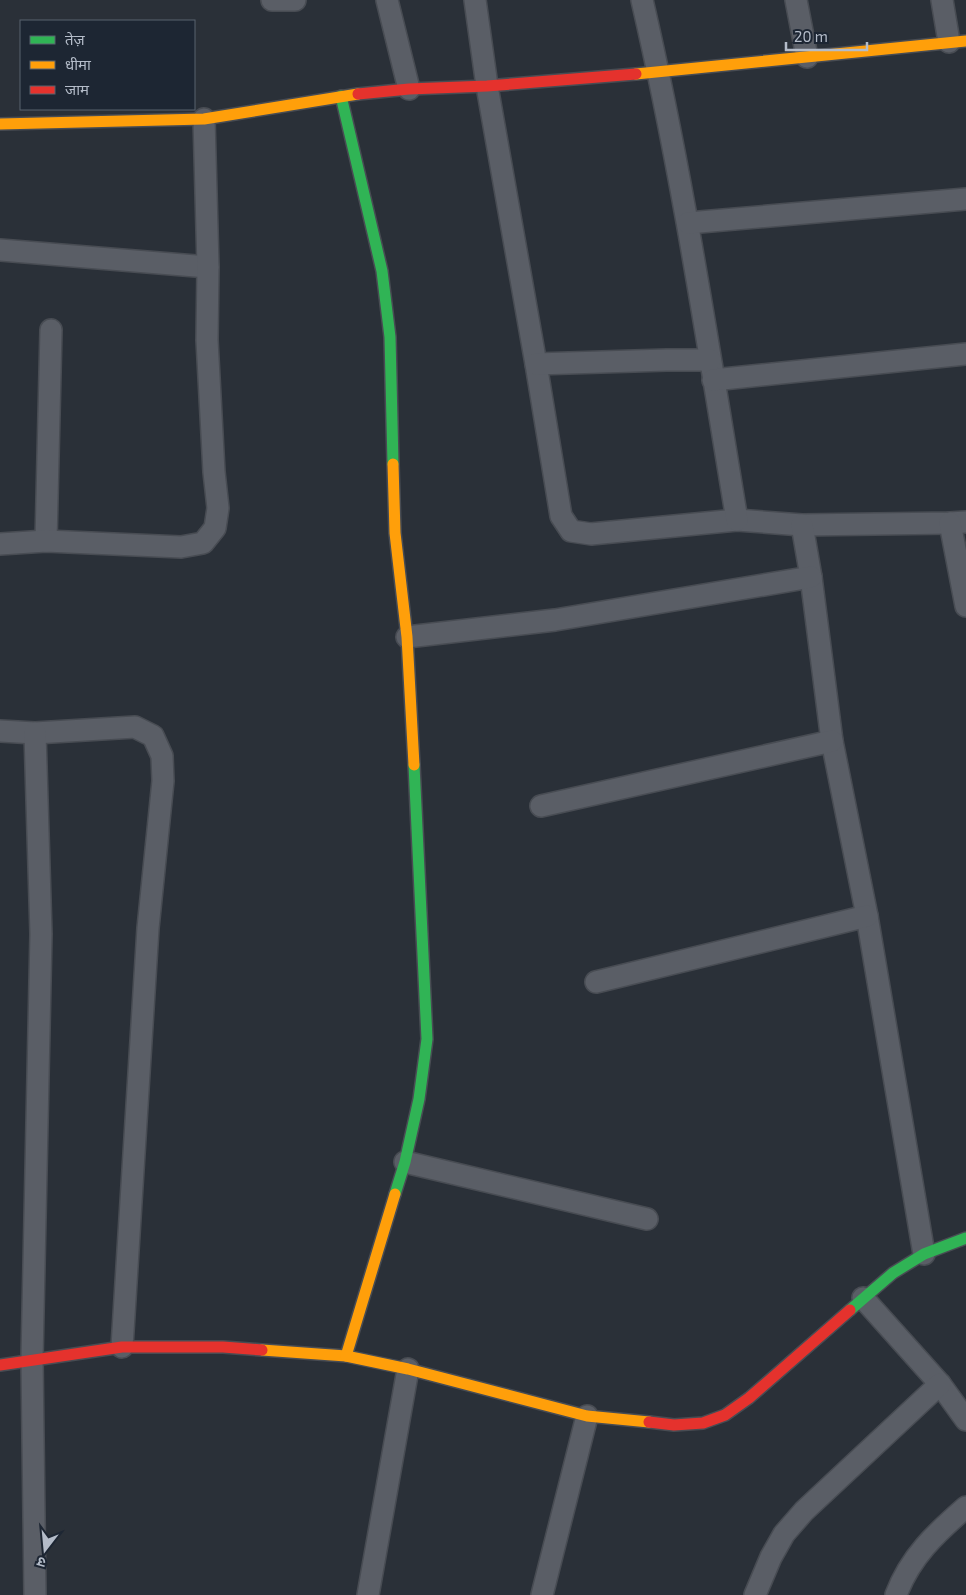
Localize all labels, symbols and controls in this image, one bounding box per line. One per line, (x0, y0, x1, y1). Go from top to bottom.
legend (20, 20, 195, 110)
scale bar (786, 20, 867, 52)
text: 20 m (794, 27, 828, 45)
text: तेज़ (65, 30, 86, 48)
text: धीमा (65, 55, 92, 73)
text: जाम (65, 80, 90, 98)
north arrow (20, 1525, 70, 1575)
text: उ (34, 1553, 48, 1572)

